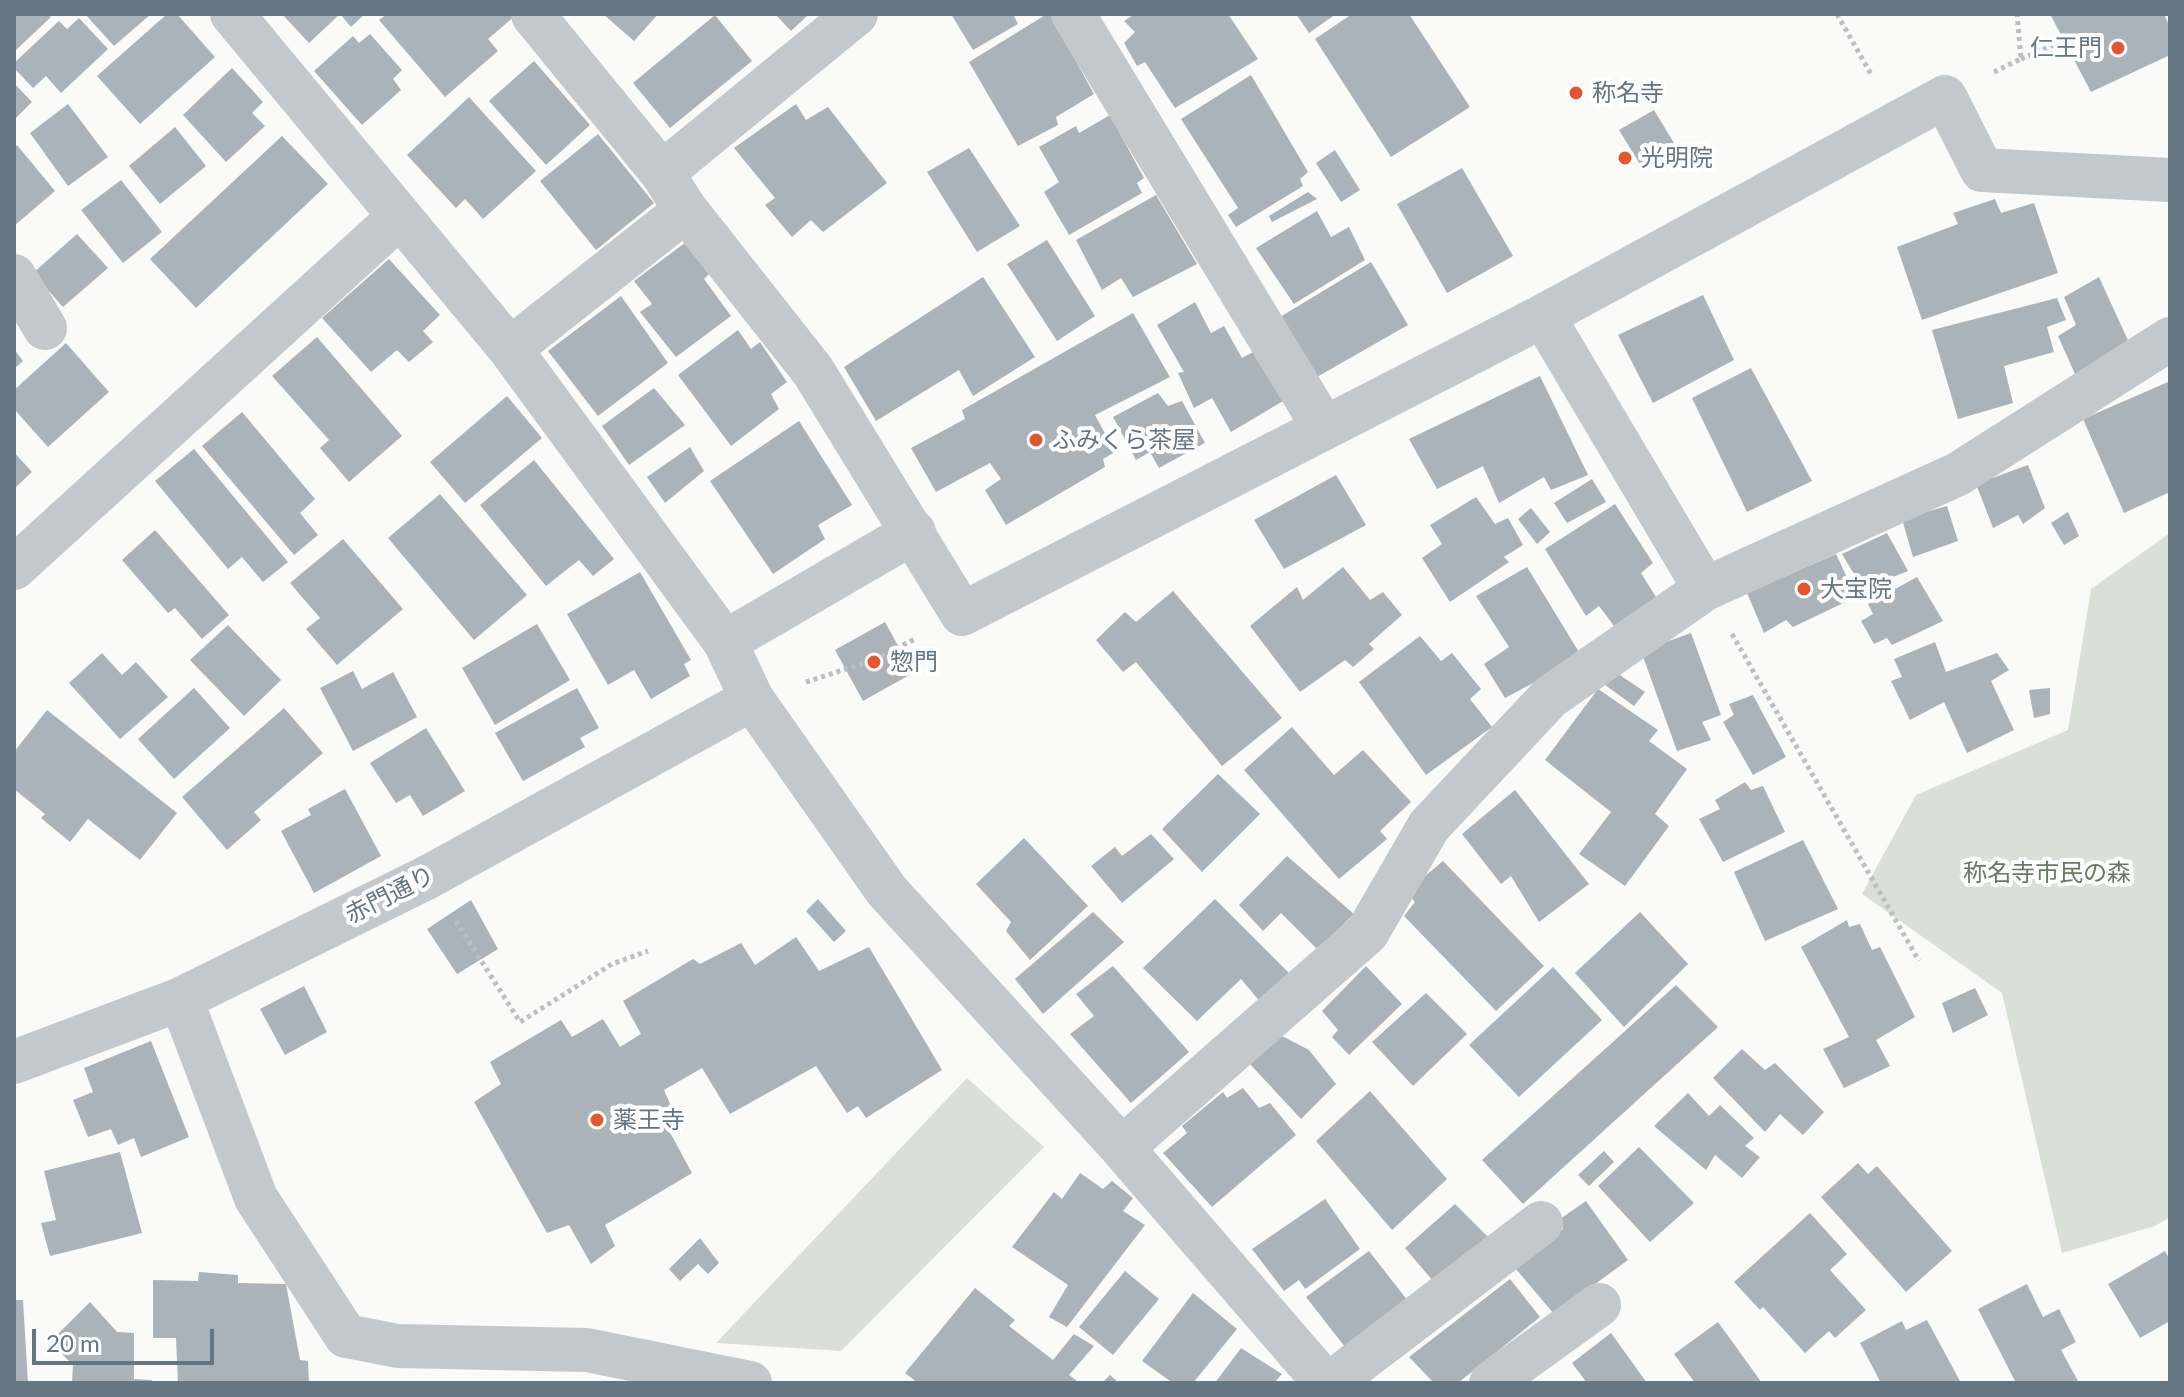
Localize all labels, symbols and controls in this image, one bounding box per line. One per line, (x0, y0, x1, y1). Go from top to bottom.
place label: 仁王門 (2030, 34, 2102, 62)
marker: 仁王門 (2109, 39, 2127, 57)
place label: 称名寺 (1592, 79, 1664, 107)
marker: 称名寺 (1567, 84, 1585, 102)
place label: 光明院 (1641, 144, 1713, 172)
marker: 光明院 (1616, 149, 1634, 167)
place label: ふみくら茶屋 (1052, 426, 1196, 454)
marker: ふみくら茶屋 (1027, 431, 1045, 449)
place label: 大宝院 (1820, 575, 1892, 603)
marker: 大宝院 (1795, 580, 1813, 598)
place label: 惣門 (890, 648, 938, 676)
marker: 惣門 (865, 653, 883, 671)
park label: 称名寺市民の森 (1963, 859, 2131, 887)
street label: 赤門通り (341, 860, 439, 930)
place label: 薬王寺 (613, 1106, 685, 1134)
marker: 薬王寺 (588, 1111, 606, 1129)
scale bar (36, 1313, 218, 1363)
text: 20 m (46, 1328, 100, 1357)

